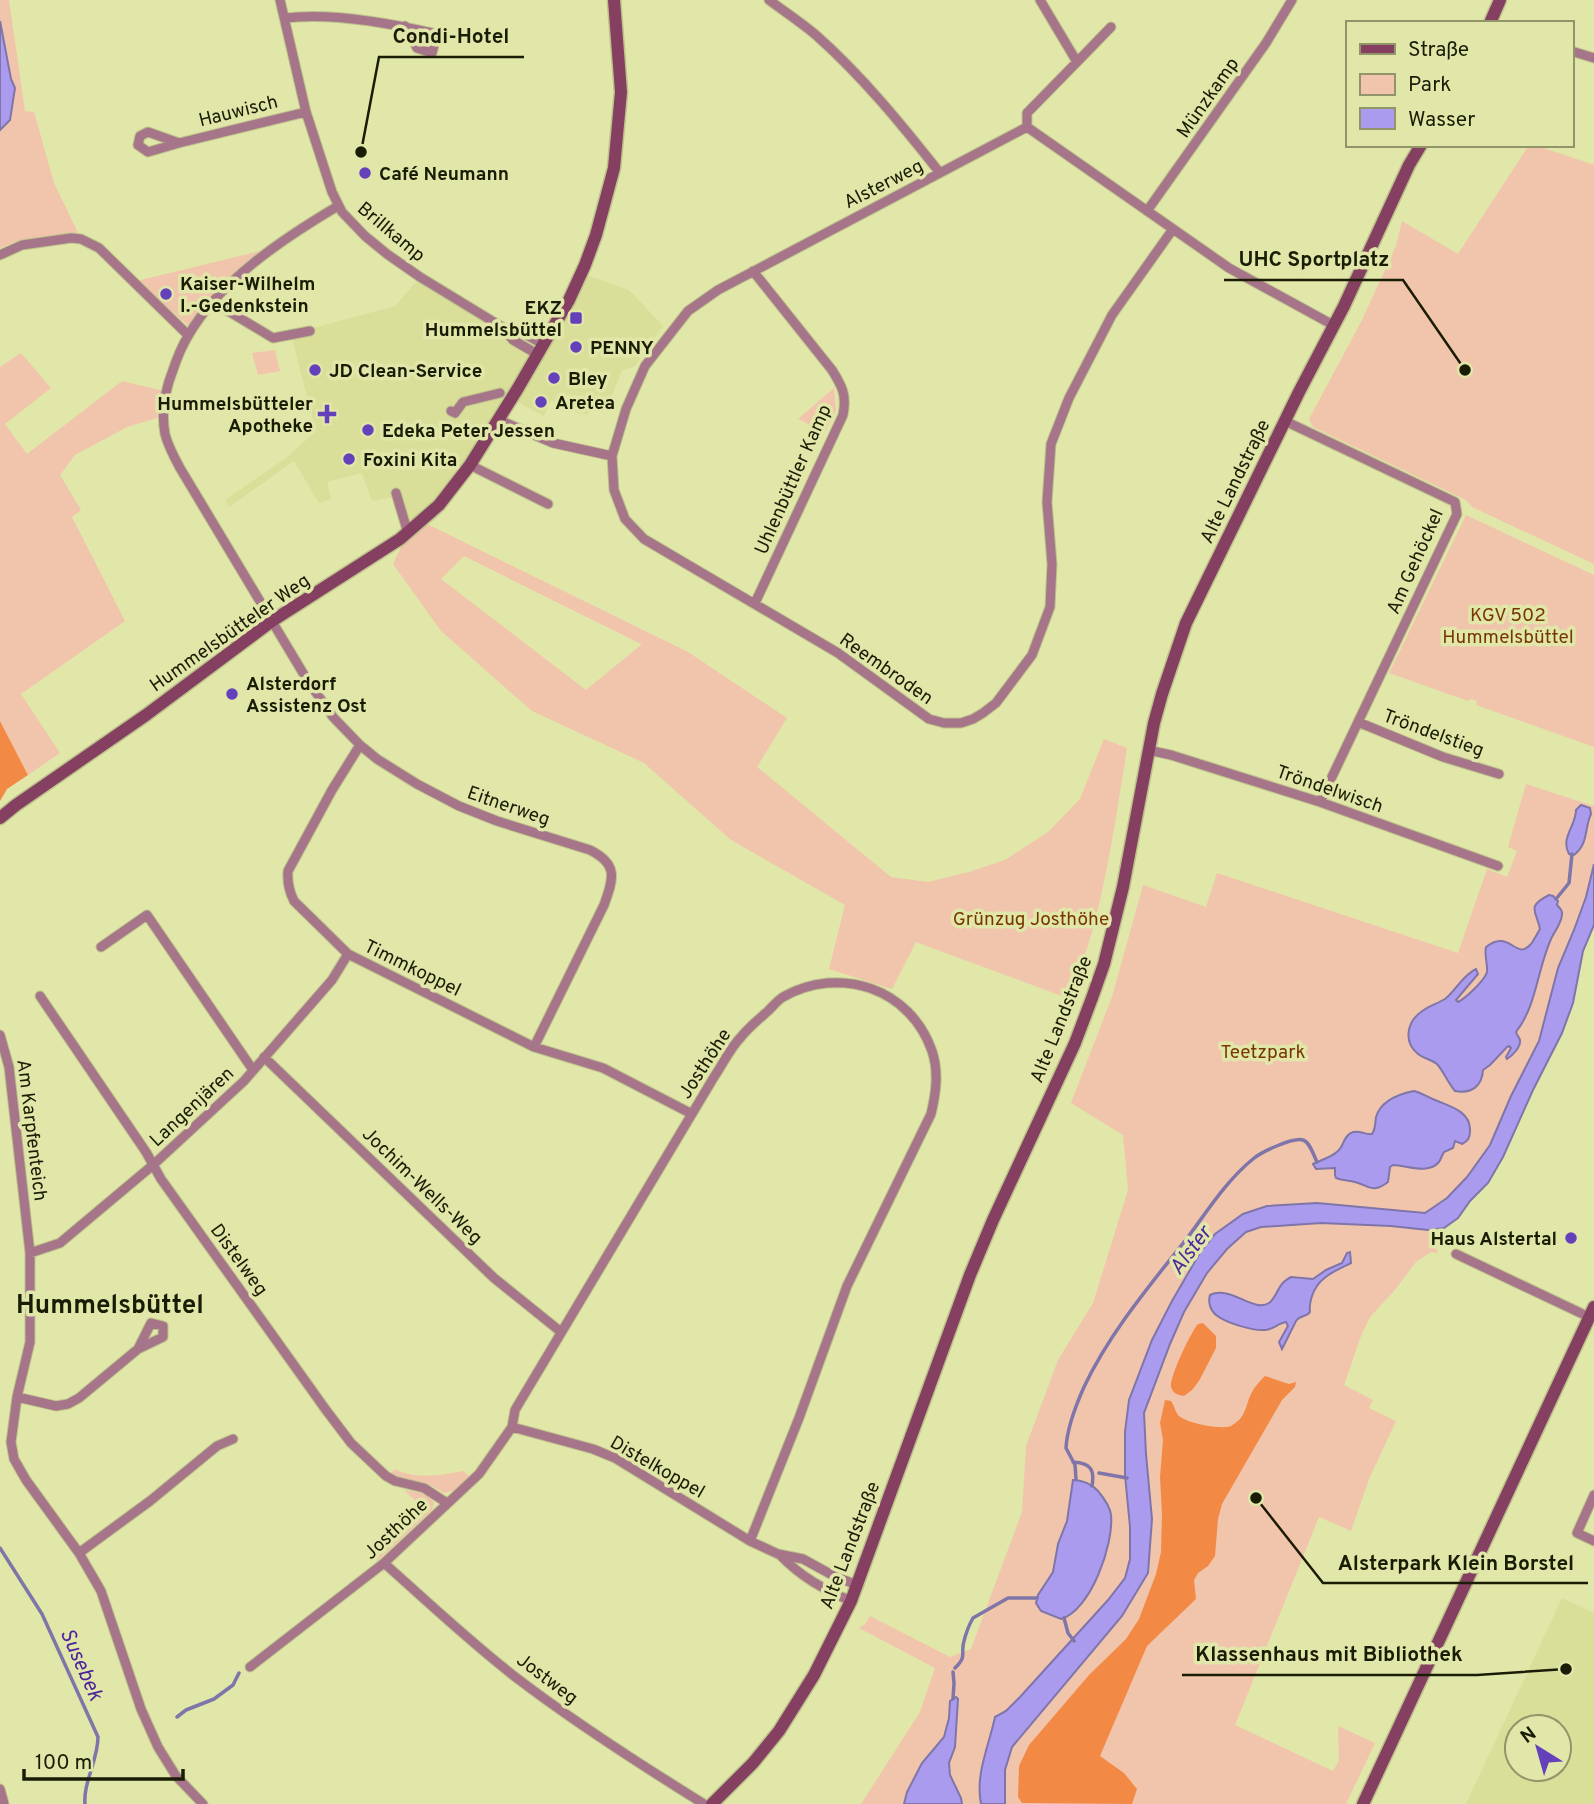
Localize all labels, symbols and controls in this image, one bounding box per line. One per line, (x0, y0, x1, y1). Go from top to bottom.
callout: Condi-Hotel (379, 15, 524, 57)
legend (1346, 21, 1573, 147)
text: Condi-Hotel (393, 24, 509, 51)
text: Straße (1408, 37, 1469, 64)
street label: Münzkamp (1172, 53, 1245, 143)
text: Park (1408, 72, 1451, 99)
street label: Hauwisch (196, 91, 281, 133)
text: Wasser (1408, 107, 1475, 134)
street label: Alsterweg (840, 155, 928, 215)
place label: Café Neumann (379, 163, 509, 187)
marker: Café Neumann (357, 165, 373, 181)
street label: Brillkamp (352, 197, 430, 268)
callout: UHC Sportplatz (1224, 238, 1403, 280)
text: UHC Sportplatz (1239, 247, 1389, 274)
place label: Kaiser-Wilhelm I.-Gedenkstein (180, 273, 315, 319)
marker: Kaiser-Wilhelm I.-Gedenkstein (158, 286, 174, 302)
place label: EKZ Hummelsbüttel (425, 297, 562, 343)
marker: EKZ Hummelsbüttel (568, 310, 584, 326)
place label: PENNY (590, 337, 654, 361)
marker: PENNY (568, 339, 584, 355)
place label: JD Clean-Service (329, 360, 482, 384)
marker: JD Clean-Service (307, 362, 323, 378)
place label: Bley (568, 368, 608, 392)
marker: Bley (546, 370, 562, 386)
place label: Aretea (555, 392, 615, 416)
place label: Hummelsbütteler Apotheke (157, 393, 313, 439)
marker: Aretea (533, 394, 549, 410)
street label: Uhlenbüttler Kamp (750, 401, 838, 559)
marker: Hummelsbütteler Apotheke (319, 406, 335, 422)
street label: Alte Landstraße (1195, 416, 1276, 548)
place label: Edeka Peter Jessen (382, 420, 555, 444)
marker: Edeka Peter Jessen (360, 422, 376, 438)
place label: Foxini Kita (363, 449, 457, 473)
marker: Foxini Kita (341, 451, 357, 467)
street label: Am Gehöckel (1382, 505, 1450, 618)
street label: Hummelsbütteler Weg (145, 569, 315, 698)
park label: KGV 502 Hummelsbüttel (1442, 604, 1574, 650)
street label: Reembroden (834, 628, 938, 711)
place label: Alsterdorf Assistenz Ost (246, 673, 367, 719)
marker: Alsterdorf Assistenz Ost (224, 686, 240, 702)
street label: Tröndelstieg (1379, 704, 1487, 763)
street label: Tröndelwisch (1273, 760, 1386, 819)
street label: Eitnerweg (464, 782, 553, 832)
park label: Grünzug Josthöhe (953, 908, 1109, 932)
street label: Timmkoppel (360, 935, 465, 1003)
street label: Alte Landstraße (1025, 953, 1098, 1087)
street label: Josthöhe (674, 1024, 737, 1104)
park label: Teetzpark (1220, 1041, 1306, 1065)
street label: Am Karpfenteich (10, 1058, 52, 1203)
street label: Langenjären (145, 1062, 240, 1153)
street label: Jochim-Wells-Weg (356, 1123, 487, 1250)
street label: Distelweg (204, 1219, 273, 1301)
water label: Alster (1164, 1219, 1220, 1281)
place label: Haus Alstertal (1430, 1228, 1557, 1252)
marker: Haus Alstertal (1563, 1230, 1579, 1246)
district label: Hummelsbüttel (16, 1290, 204, 1323)
street label: Distelkoppel (605, 1431, 709, 1505)
street label: Alte Landstraße (815, 1478, 886, 1613)
street label: Josthöhe (359, 1494, 434, 1565)
callout: Alsterpark Klein Borstel (1323, 1541, 1588, 1583)
text: Alsterpark Klein Borstel (1338, 1551, 1574, 1578)
water label: Susebek (53, 1624, 109, 1705)
callout: Klassenhaus mit Bibliothek (1182, 1633, 1477, 1675)
text: Klassenhaus mit Bibliothek (1195, 1642, 1463, 1669)
street label: Jostweg (511, 1649, 582, 1711)
north arrow (1503, 1713, 1573, 1783)
text: N (1516, 1722, 1542, 1750)
scale bar (24, 1738, 184, 1782)
text: 100 m (35, 1750, 92, 1777)

